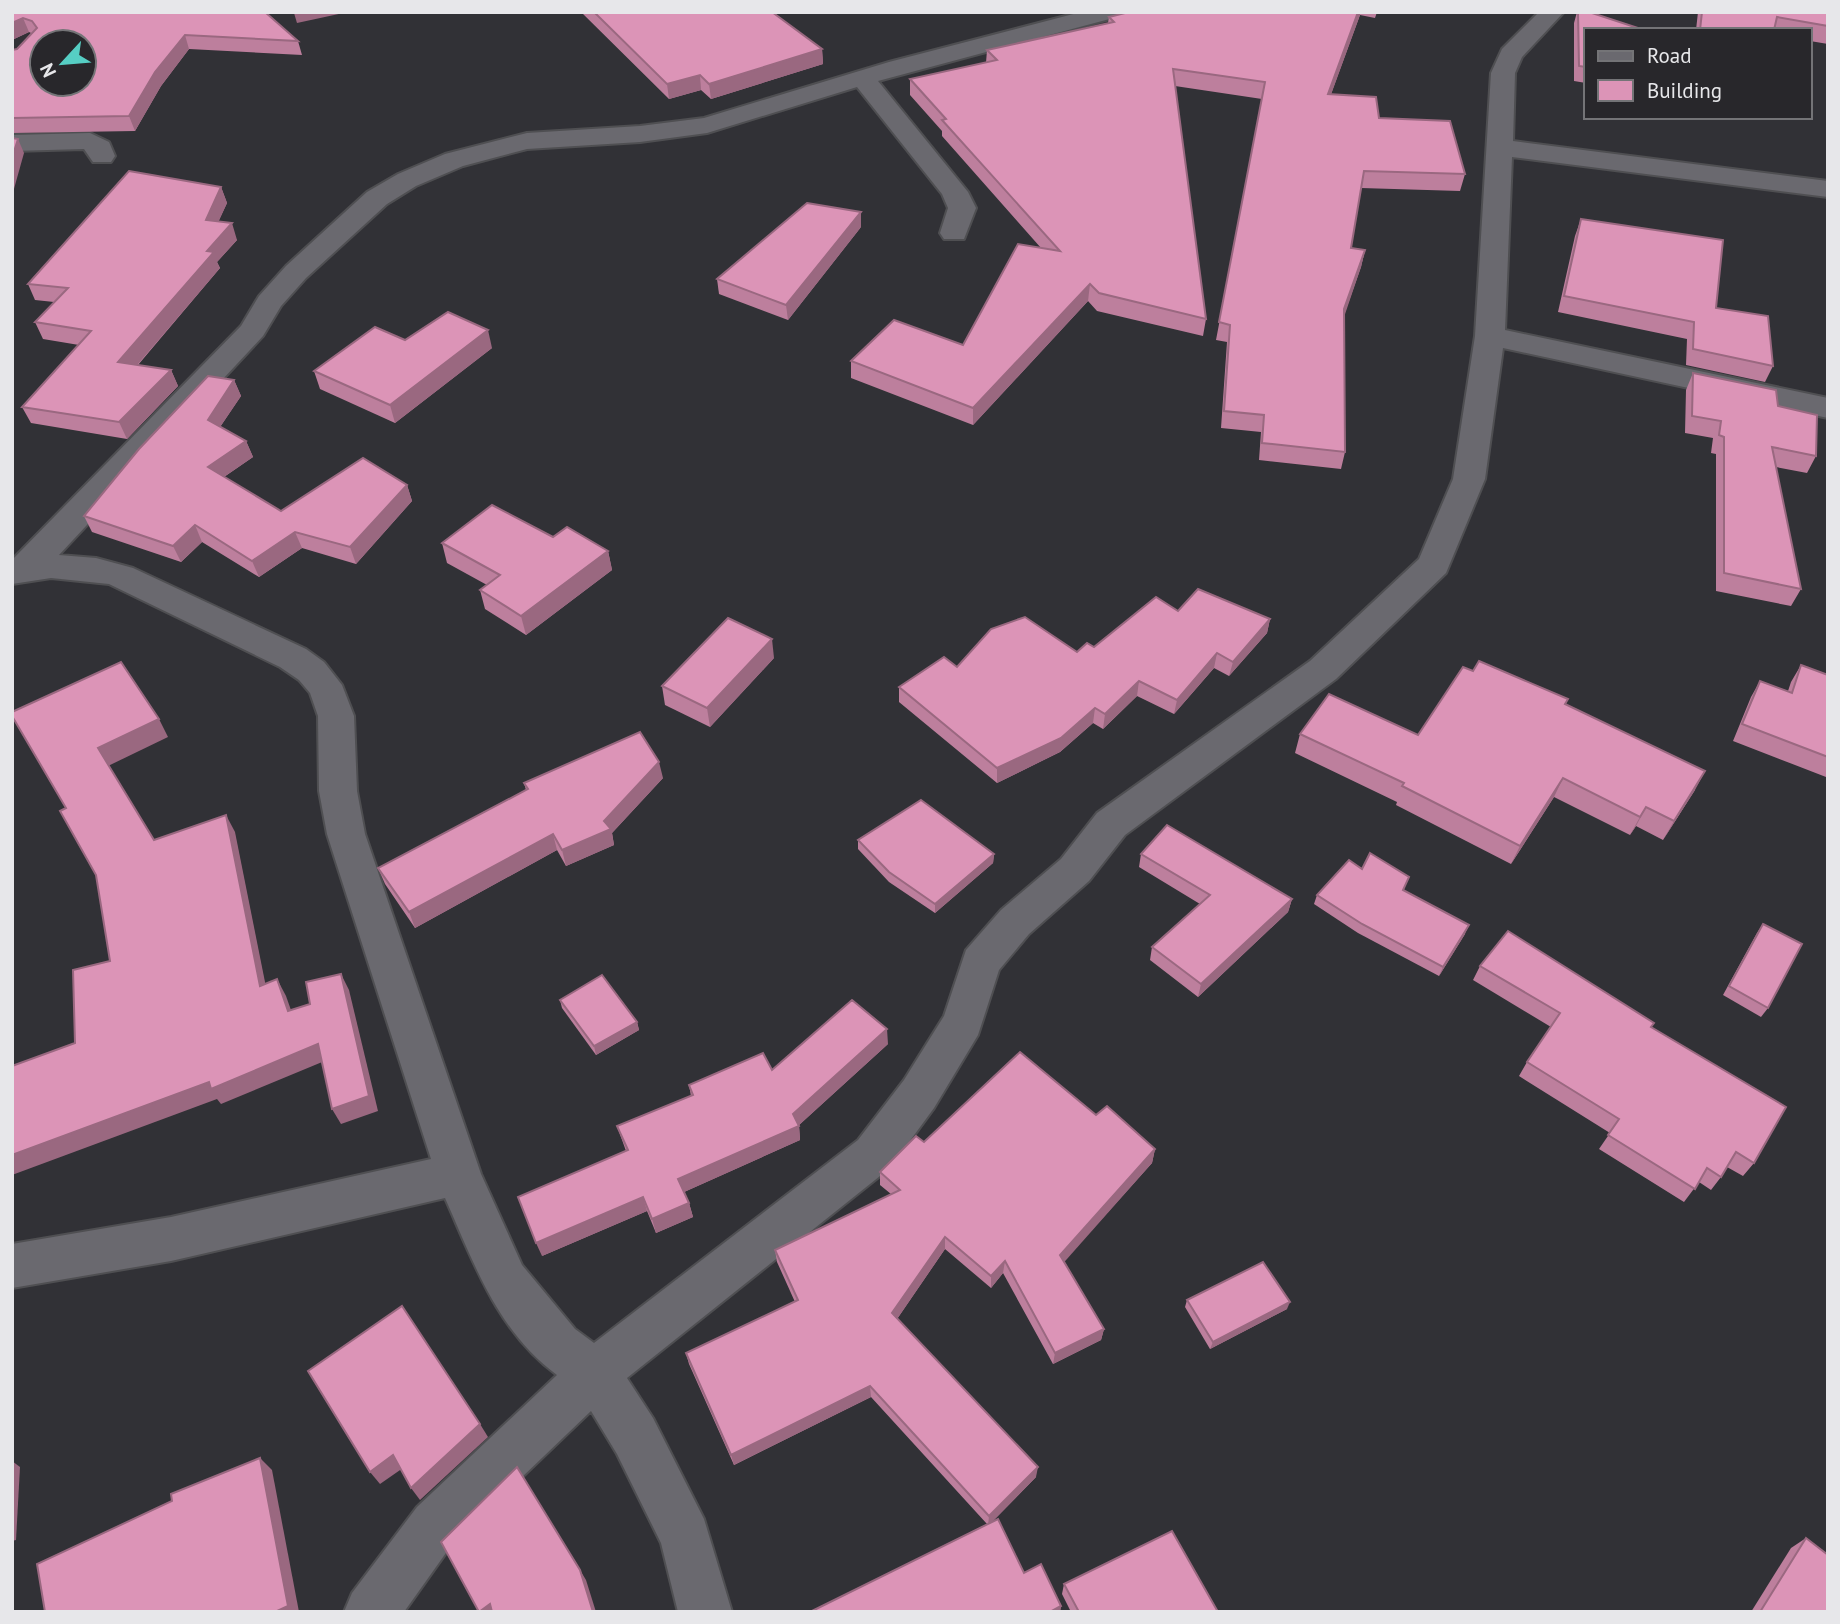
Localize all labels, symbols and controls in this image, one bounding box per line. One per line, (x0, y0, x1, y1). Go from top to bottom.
north arrow (28, 28, 98, 98)
legend (1584, 28, 1812, 119)
text: Road (1647, 42, 1691, 69)
text: N (34, 60, 61, 81)
text: Building (1647, 77, 1722, 104)

